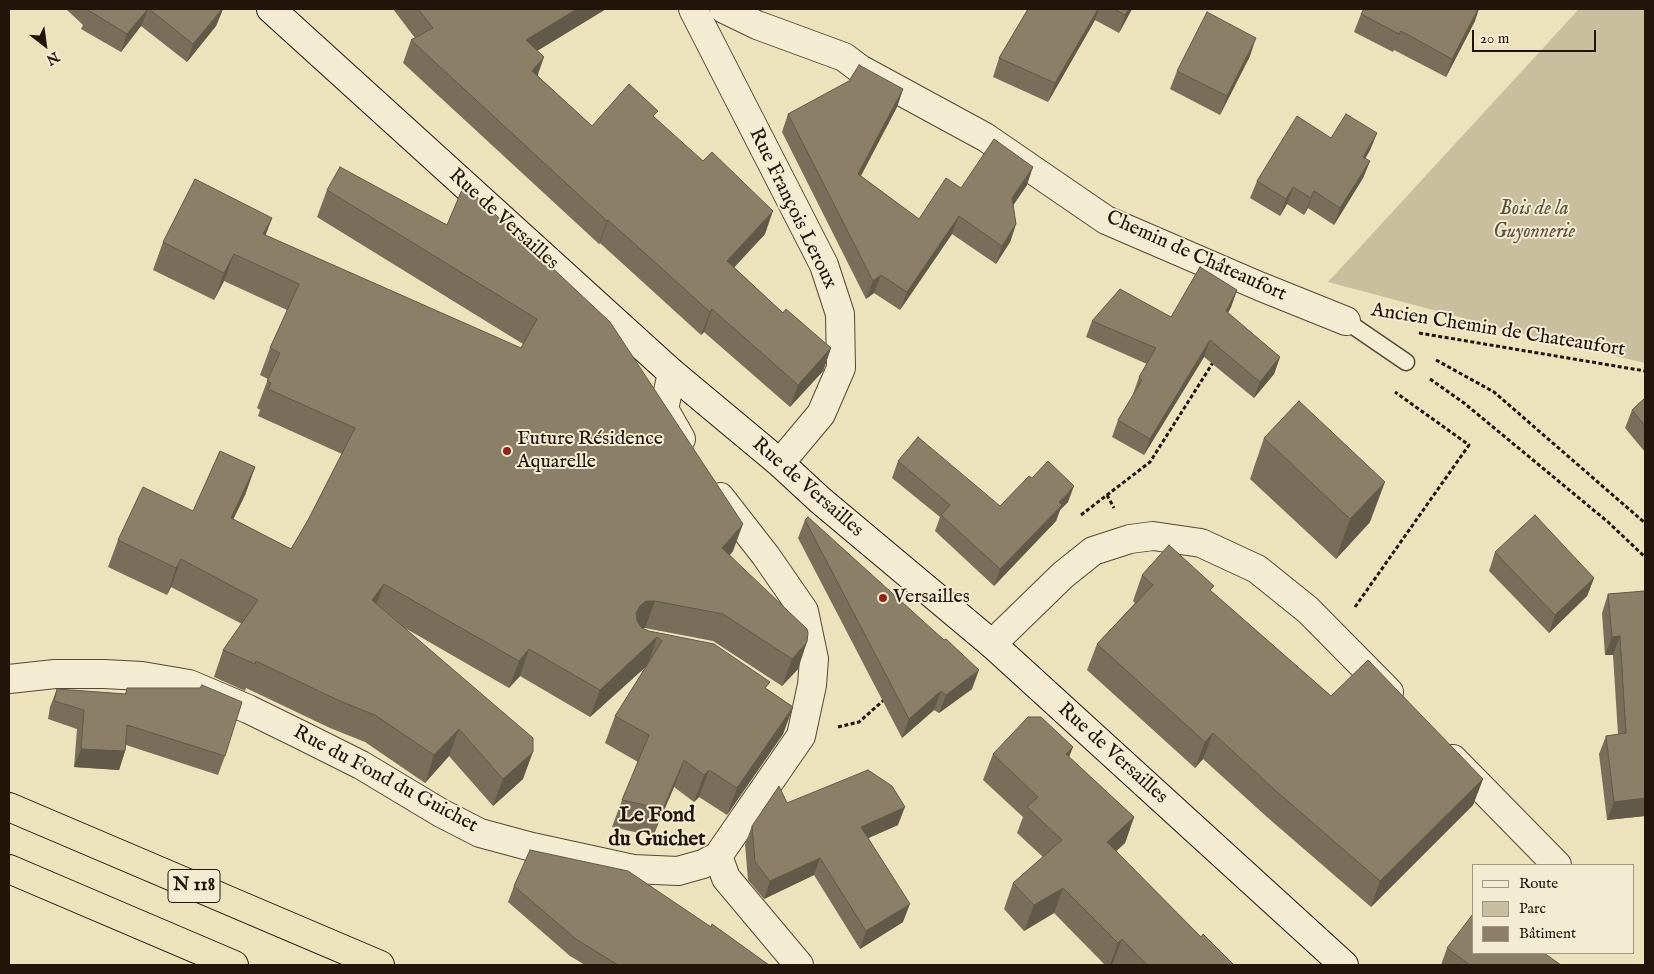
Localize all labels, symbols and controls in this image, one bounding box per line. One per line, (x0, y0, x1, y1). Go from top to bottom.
north arrow (20, 20, 70, 70)
scale bar (1474, 20, 1598, 52)
text: 20 m (1480, 29, 1509, 48)
text: N (43, 47, 62, 69)
street label: Rue François Leroux (743, 125, 841, 293)
street label: Rue de Versailles (443, 164, 563, 276)
park label: Bois de la Guyonnerie (1493, 198, 1575, 245)
street label: Chemin de Châteaufort (1102, 206, 1290, 308)
street label: Ancien Chemin de Chateaufort (1369, 299, 1627, 363)
place label: Future Résidence Aquarelle (517, 428, 663, 475)
street label: Rue de Versailles (746, 433, 868, 543)
marker: Future Résidence Aquarelle (501, 445, 513, 457)
place label: Versailles (893, 586, 970, 610)
marker: Versailles (877, 592, 889, 604)
street label: Rue de Versailles (1052, 698, 1172, 810)
street label: Rue du Fond du Guichet (289, 721, 481, 839)
district label: Le Fond du Guichet (609, 804, 705, 854)
legend (1472, 864, 1634, 954)
road number: N 118 (168, 869, 220, 902)
text: Route (1519, 874, 1558, 893)
text: Parc (1519, 899, 1546, 918)
text: Bâtiment (1519, 924, 1576, 943)

